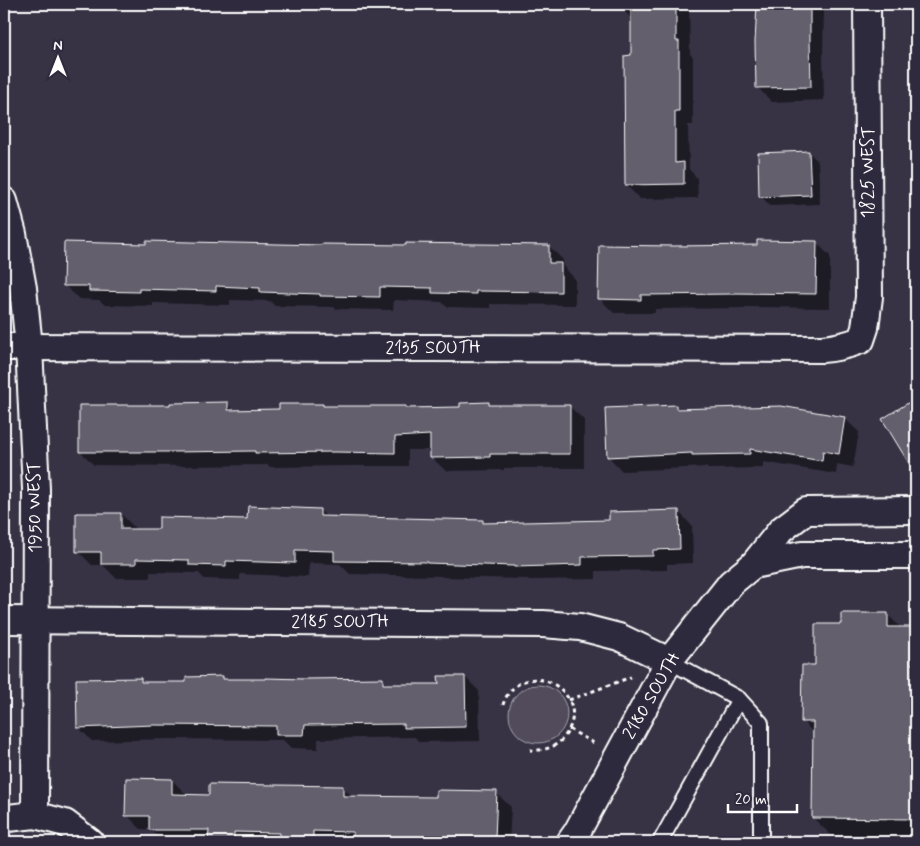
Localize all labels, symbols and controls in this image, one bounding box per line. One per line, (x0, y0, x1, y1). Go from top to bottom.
north arrow (32, 32, 82, 82)
text: N (53, 37, 63, 55)
street label: 1825 WEST (856, 126, 880, 218)
street label: 2135 SOUTH (385, 336, 481, 360)
street label: 1950 WEST (22, 461, 48, 553)
street label: 2185 SOUTH (291, 610, 389, 634)
street label: 2180 SOUTH (617, 648, 687, 744)
scale bar (728, 781, 796, 813)
text: 20 m (735, 790, 767, 810)

